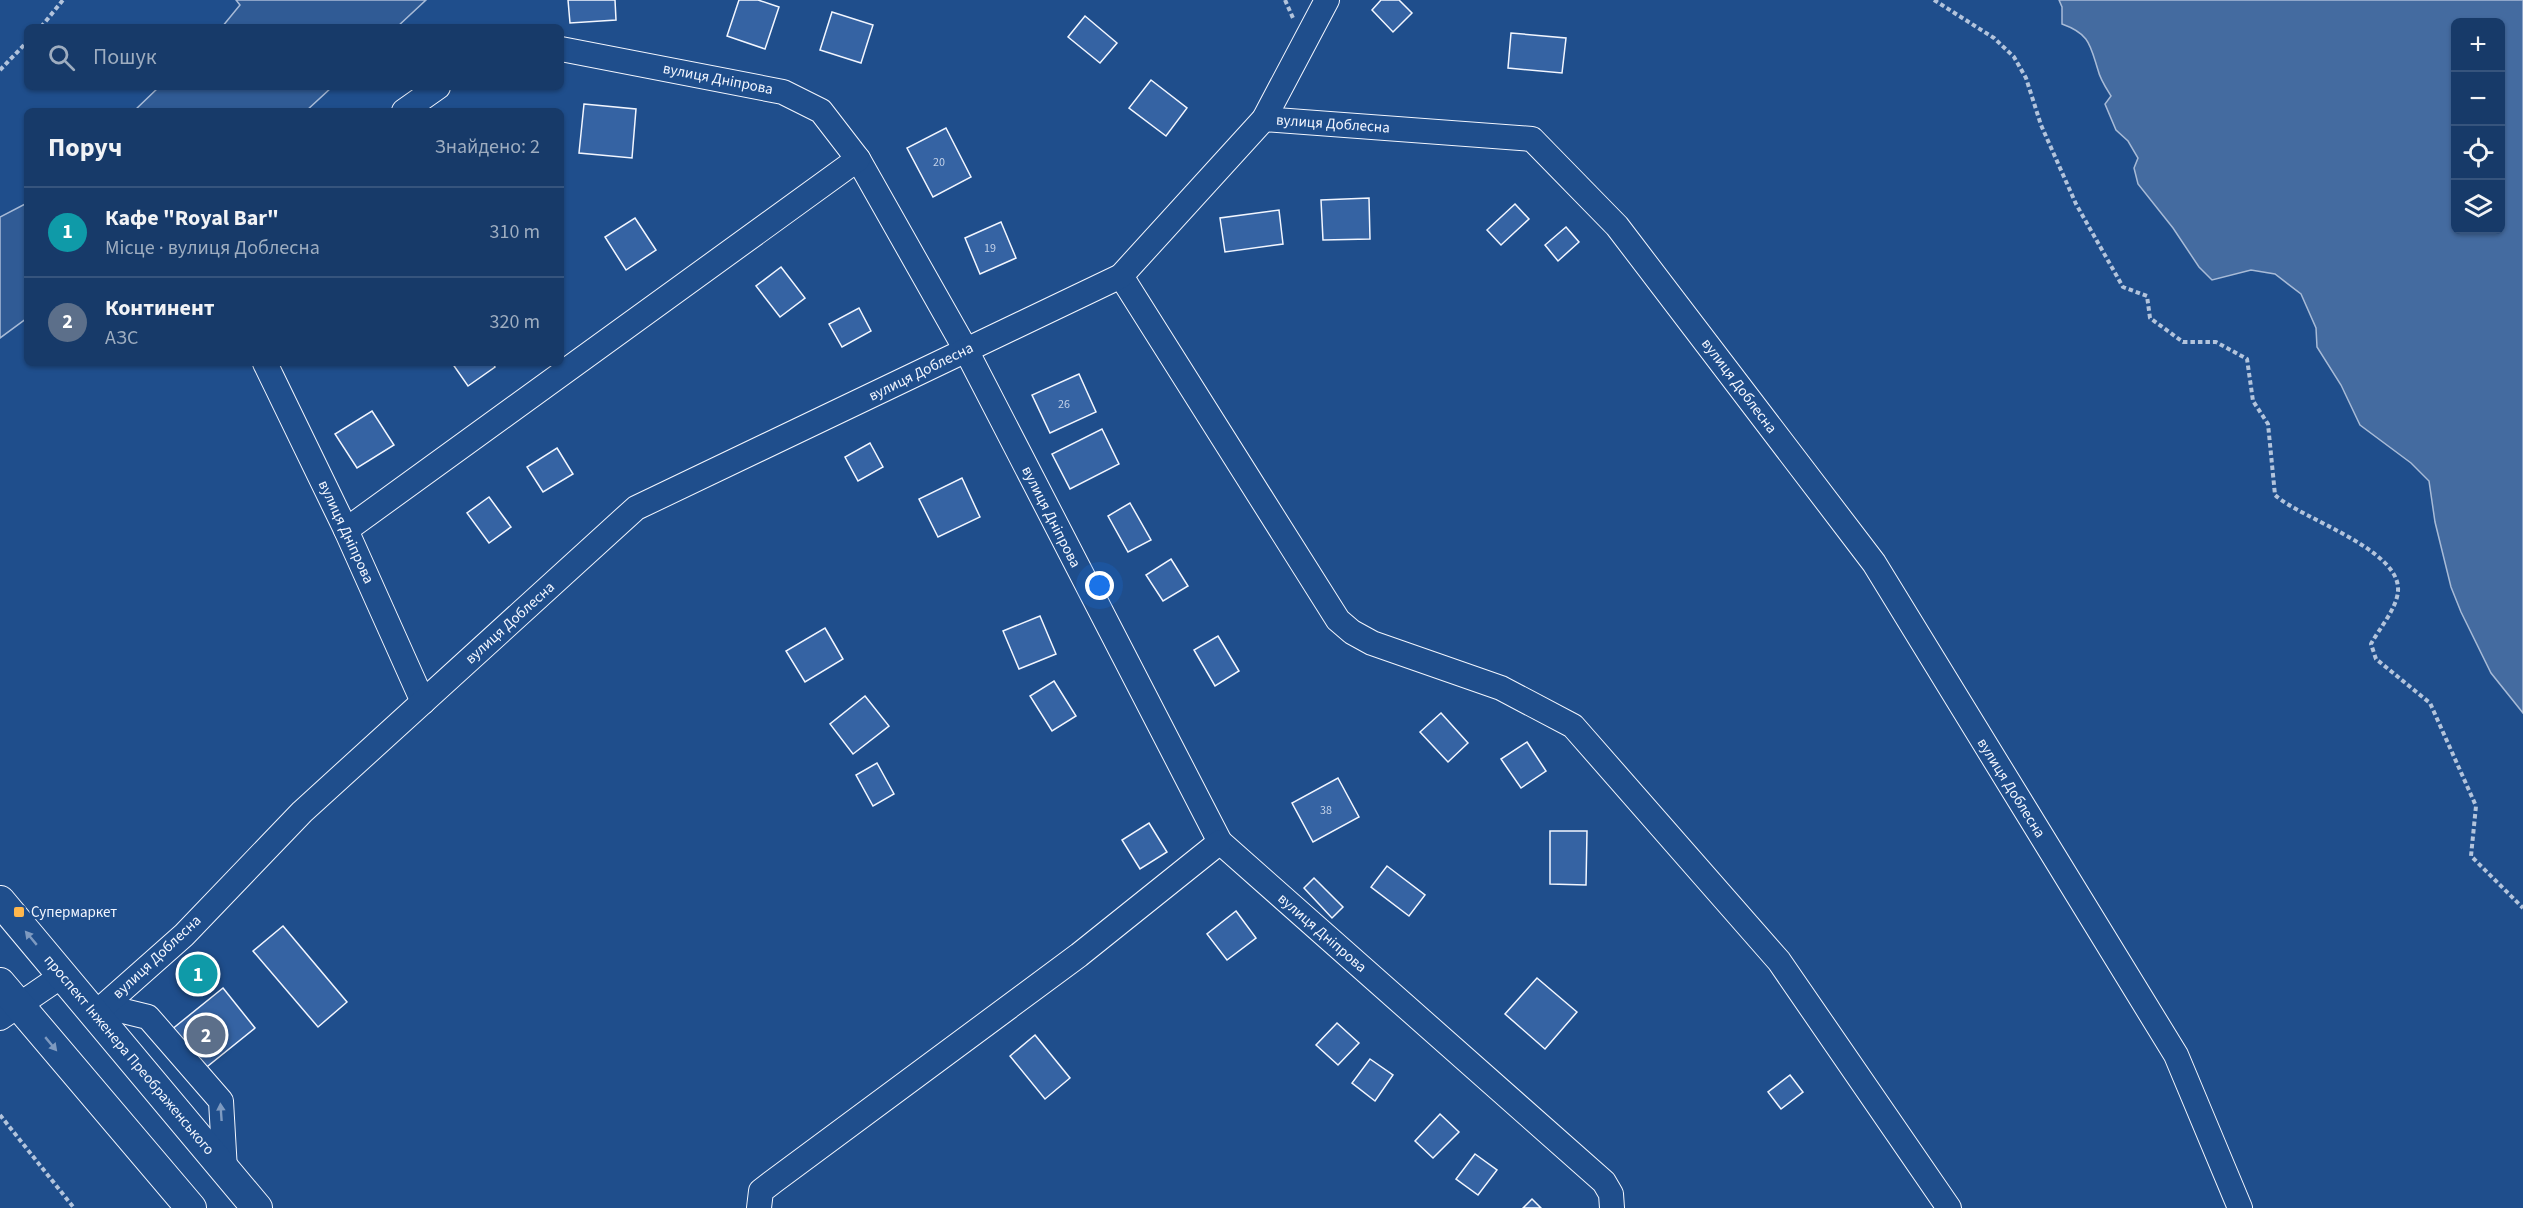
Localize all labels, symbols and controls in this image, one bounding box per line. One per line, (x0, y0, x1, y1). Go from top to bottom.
map controls (2451, 18, 2505, 234)
button: + (2451, 18, 2505, 72)
search box (24, 24, 564, 90)
icon: search (45, 41, 78, 74)
text: Пошук (93, 41, 157, 73)
street label: вулиця Дніпрова (661, 58, 775, 100)
button: − (2451, 72, 2505, 126)
street label: вулиця Доблесна (1275, 110, 1391, 138)
button: locate (2451, 126, 2505, 180)
text: Поруч (48, 129, 122, 166)
text: Знайдено: 2 (435, 133, 540, 161)
house number: 20 (933, 154, 945, 171)
button: layers (2451, 180, 2505, 234)
text: Кафе "Royal Bar" (105, 202, 279, 234)
text: 1 (62, 218, 73, 246)
text: 310 m (490, 218, 540, 246)
text: Місце · вулиця Доблесна (105, 234, 320, 262)
house number: 19 (984, 240, 996, 257)
text: Континент (105, 292, 215, 324)
text: 2 (62, 308, 73, 336)
text: 320 m (490, 308, 540, 336)
text: АЗС (105, 324, 138, 352)
street label: вулиця Доблесна (1696, 334, 1782, 438)
street label: вулиця Доблесна (865, 338, 977, 406)
house number: 26 (1058, 396, 1070, 413)
street label: вулиця Дніпрова (1016, 462, 1086, 572)
street label: вулиця Дніпрова (313, 477, 379, 587)
your location (1085, 571, 1114, 600)
street label: вулиця Доблесна (461, 577, 559, 669)
street label: вулиця Доблесна (1972, 734, 2050, 842)
house number: 38 (1320, 802, 1332, 819)
street label: вулиця Дніпрова (1273, 888, 1371, 978)
place label: Супермаркет (31, 902, 117, 923)
marker: Супермаркет (12, 905, 26, 919)
street label: вулиця Доблесна (108, 910, 206, 1004)
one-way arrow (25, 931, 38, 946)
street label: проспект Інженера Преображенського (39, 950, 219, 1160)
pin: 1 (178, 952, 218, 996)
pin: 2 (186, 1012, 226, 1058)
one-way arrow (44, 1036, 57, 1051)
one-way arrow (217, 1102, 226, 1121)

